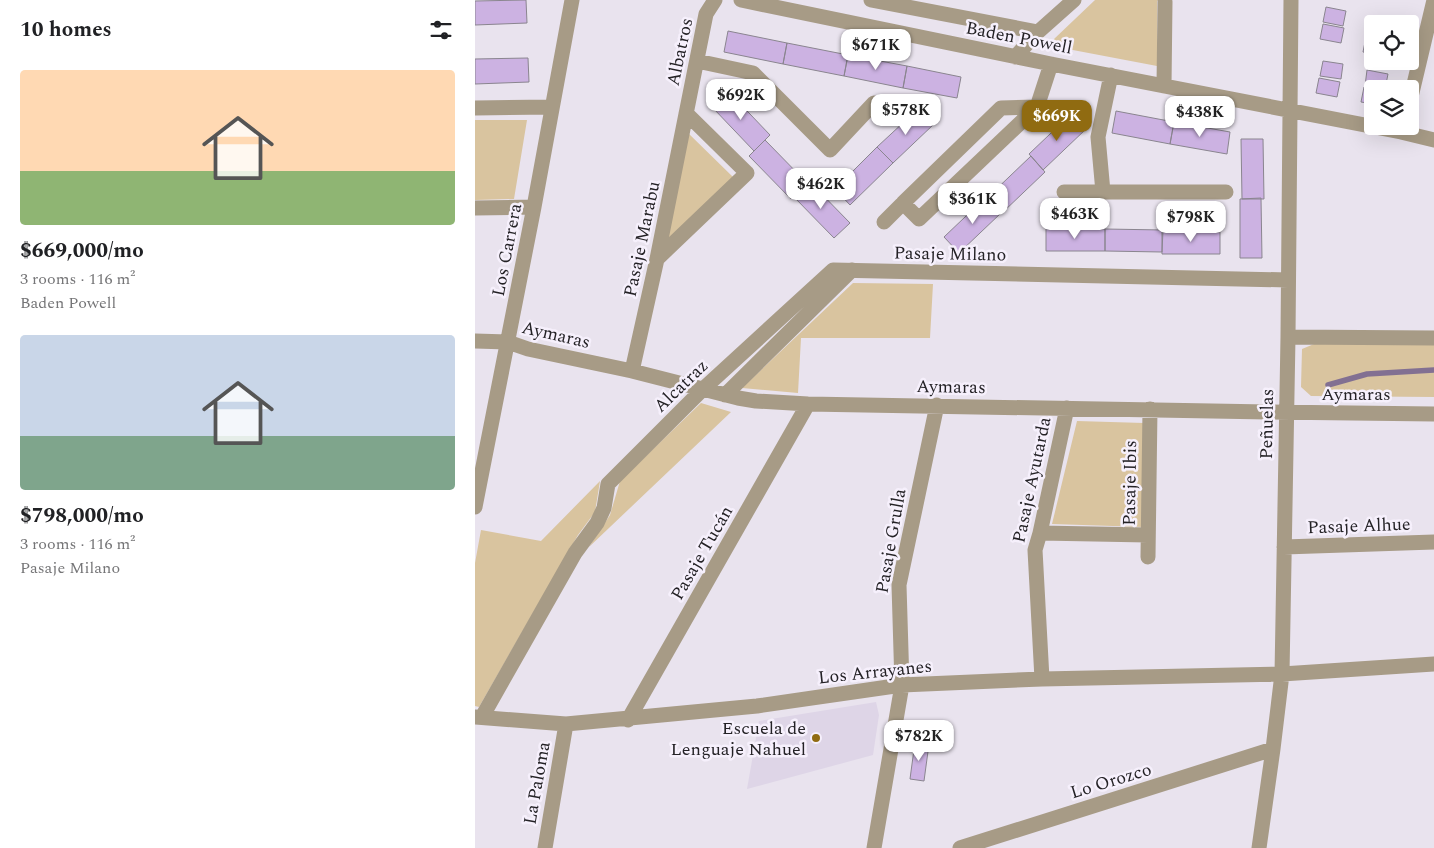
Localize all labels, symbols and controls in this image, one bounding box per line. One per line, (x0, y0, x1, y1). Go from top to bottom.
text: 10 homes (20, 14, 112, 46)
street label: Baden Powell (963, 14, 1075, 62)
map controls (1364, 15, 1419, 135)
button: locate (1364, 15, 1419, 70)
icon: filters (427, 16, 455, 44)
street label: Albatros (660, 16, 700, 88)
pin: $671K (841, 28, 911, 71)
text: $671K (852, 33, 900, 57)
pin: $692K (706, 78, 776, 121)
button: layers (1364, 80, 1419, 135)
text: $692K (717, 83, 765, 107)
pin: $578K (871, 94, 941, 136)
pin: $438K (1165, 96, 1235, 138)
text: $578K (882, 98, 930, 122)
pin: $669K (1022, 100, 1092, 142)
text: $438K (1176, 100, 1224, 124)
icon: home (193, 103, 283, 193)
text: $669K (1033, 104, 1081, 128)
pin: $462K (786, 168, 856, 210)
text: $462K (797, 172, 845, 196)
street label: Pasaje Marabu (617, 179, 667, 299)
pin: $361K (938, 182, 1008, 225)
text: $361K (949, 187, 997, 211)
pin: $463K (1040, 198, 1110, 240)
pin: $798K (1156, 200, 1226, 243)
street label: Los Carrera (485, 201, 529, 299)
text: $463K (1051, 202, 1099, 226)
text: $798K (1167, 205, 1215, 229)
text: $669,000/mo (20, 235, 144, 267)
street label: Pasaje Milano (893, 240, 1007, 268)
text: 3 rooms · 116 m² (20, 267, 135, 291)
text: Baden Powell (20, 291, 116, 315)
street label: Aymaras (519, 314, 593, 356)
street label: Alcatraz (647, 353, 715, 419)
icon: home (193, 368, 283, 458)
street label: Aymaras (916, 373, 986, 401)
street label: Aymaras (1321, 381, 1391, 408)
street label: Peñuelas (1253, 388, 1281, 460)
street label: Pasaje Ayutarda (1005, 414, 1059, 545)
street label: Pasaje Ibis (1116, 440, 1144, 526)
street label: Pasaje Grulla (869, 486, 914, 595)
text: $798,000/mo (20, 500, 144, 532)
street label: Pasaje Tucán (664, 501, 740, 605)
street label: Pasaje Alhue (1307, 511, 1411, 541)
text: 3 rooms · 116 m² (20, 532, 135, 556)
text: Pasaje Milano (20, 556, 120, 580)
street label: Los Arrayanes (817, 653, 933, 691)
place label: Escuela de Lenguaje Nahuel (670, 715, 806, 763)
pin: $782K (884, 720, 954, 762)
text: $782K (895, 724, 943, 748)
marker: Escuela de Lenguaje Nahuel (810, 732, 822, 744)
street label: La Paloma (516, 739, 558, 827)
street label: Lo Orozco (1067, 756, 1155, 806)

